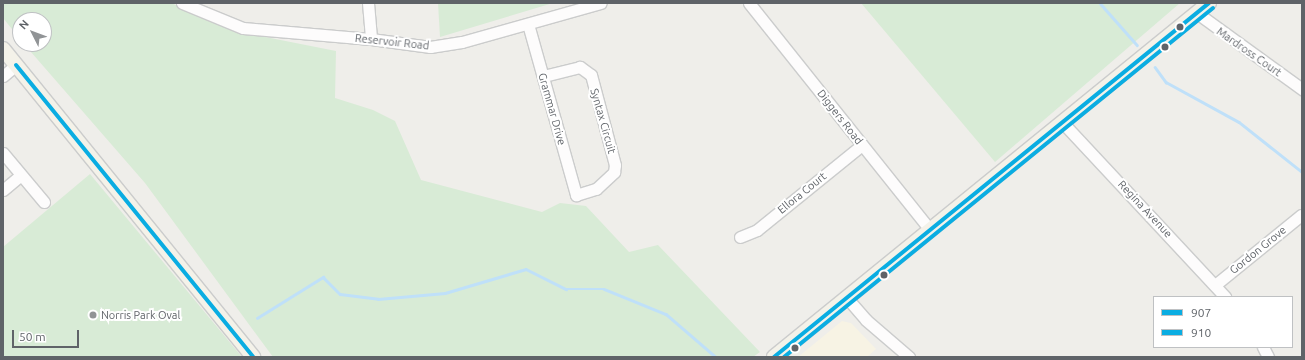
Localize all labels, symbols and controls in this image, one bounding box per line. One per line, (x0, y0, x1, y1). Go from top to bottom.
north arrow (12, 12, 52, 52)
text: N (17, 18, 31, 32)
unlabelled marker (1175, 22, 1185, 32)
street label: Mardross Court (1214, 25, 1284, 79)
street label: Reservoir Road (354, 32, 430, 52)
unlabelled marker (1160, 42, 1170, 52)
street label: Grammar Drive (535, 71, 569, 147)
street label: Syntax Circuit (587, 87, 619, 155)
street label: Diggers Road (814, 87, 866, 147)
street label: Ellora Court (775, 169, 829, 217)
street label: Regina Avenue (1115, 178, 1175, 240)
street label: Gordon Grove (1227, 223, 1289, 277)
unlabelled marker (879, 270, 889, 280)
legend (1153, 296, 1293, 348)
text: 907 (1191, 306, 1211, 319)
place label: Norris Park Oval (101, 308, 180, 322)
marker: Norris Park Oval (88, 310, 98, 320)
scale bar (14, 322, 81, 348)
text: 910 (1191, 326, 1211, 339)
text: 50 m (19, 330, 46, 343)
unlabelled marker (790, 343, 800, 353)

